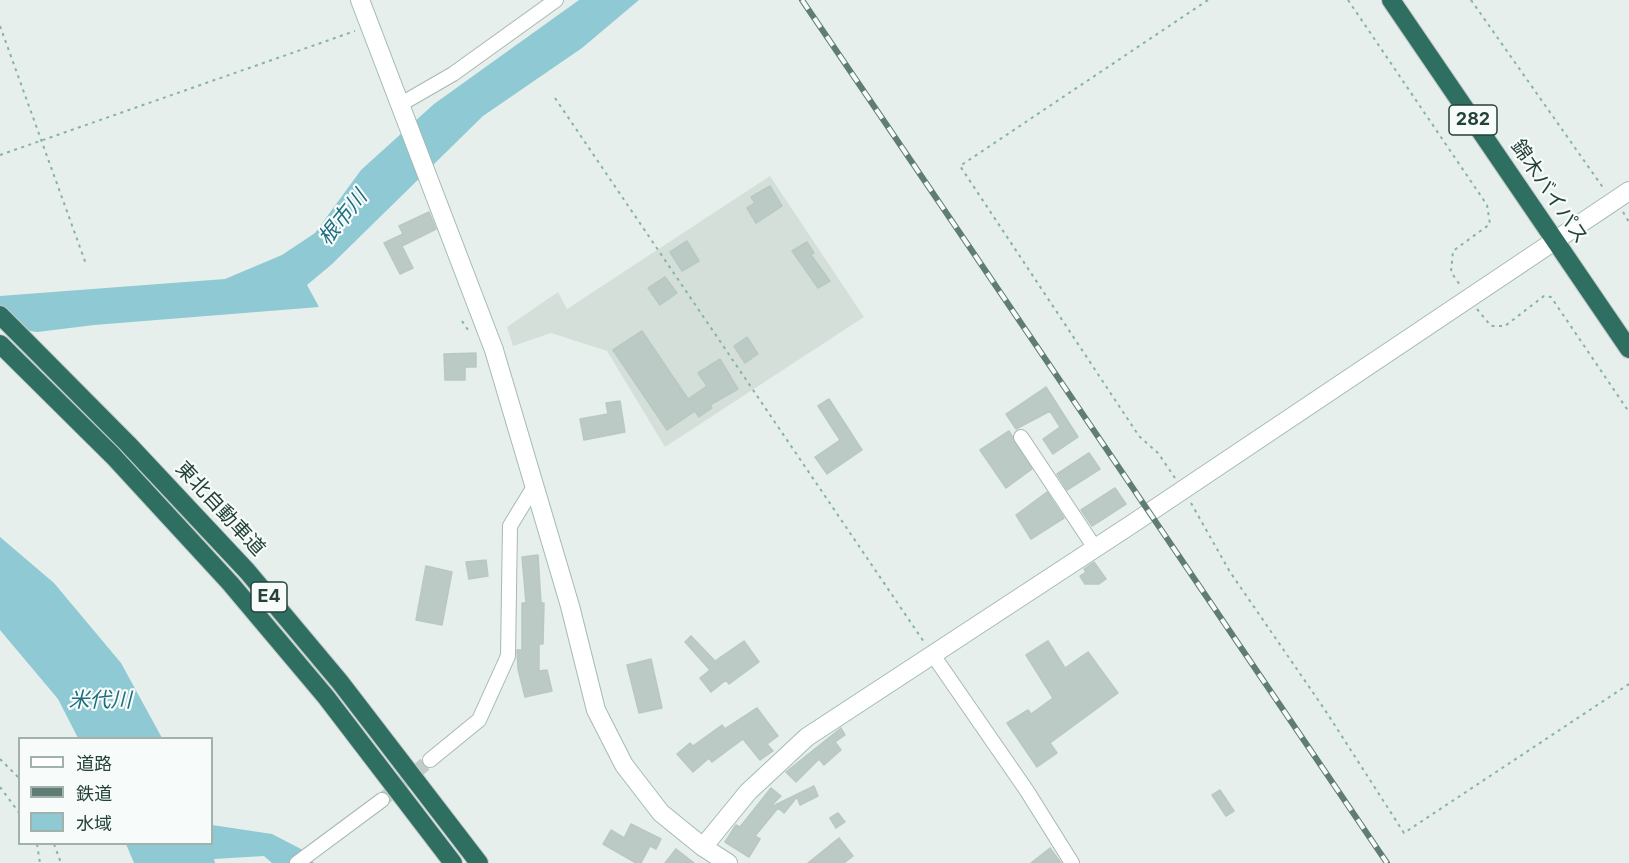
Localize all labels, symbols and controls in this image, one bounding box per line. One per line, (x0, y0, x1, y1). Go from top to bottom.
road number: 282 (1449, 105, 1497, 135)
street label: 錦木バイパス (1506, 136, 1592, 248)
water label: 根市川 (313, 186, 373, 250)
street label: 東北自動車道 (170, 457, 270, 561)
road number: E4 (251, 582, 287, 612)
water label: 米代川 (69, 688, 131, 714)
legend (18, 737, 213, 845)
text: 道路 (76, 753, 112, 774)
text: 鉄道 (76, 783, 112, 804)
text: 水域 (76, 813, 112, 834)

